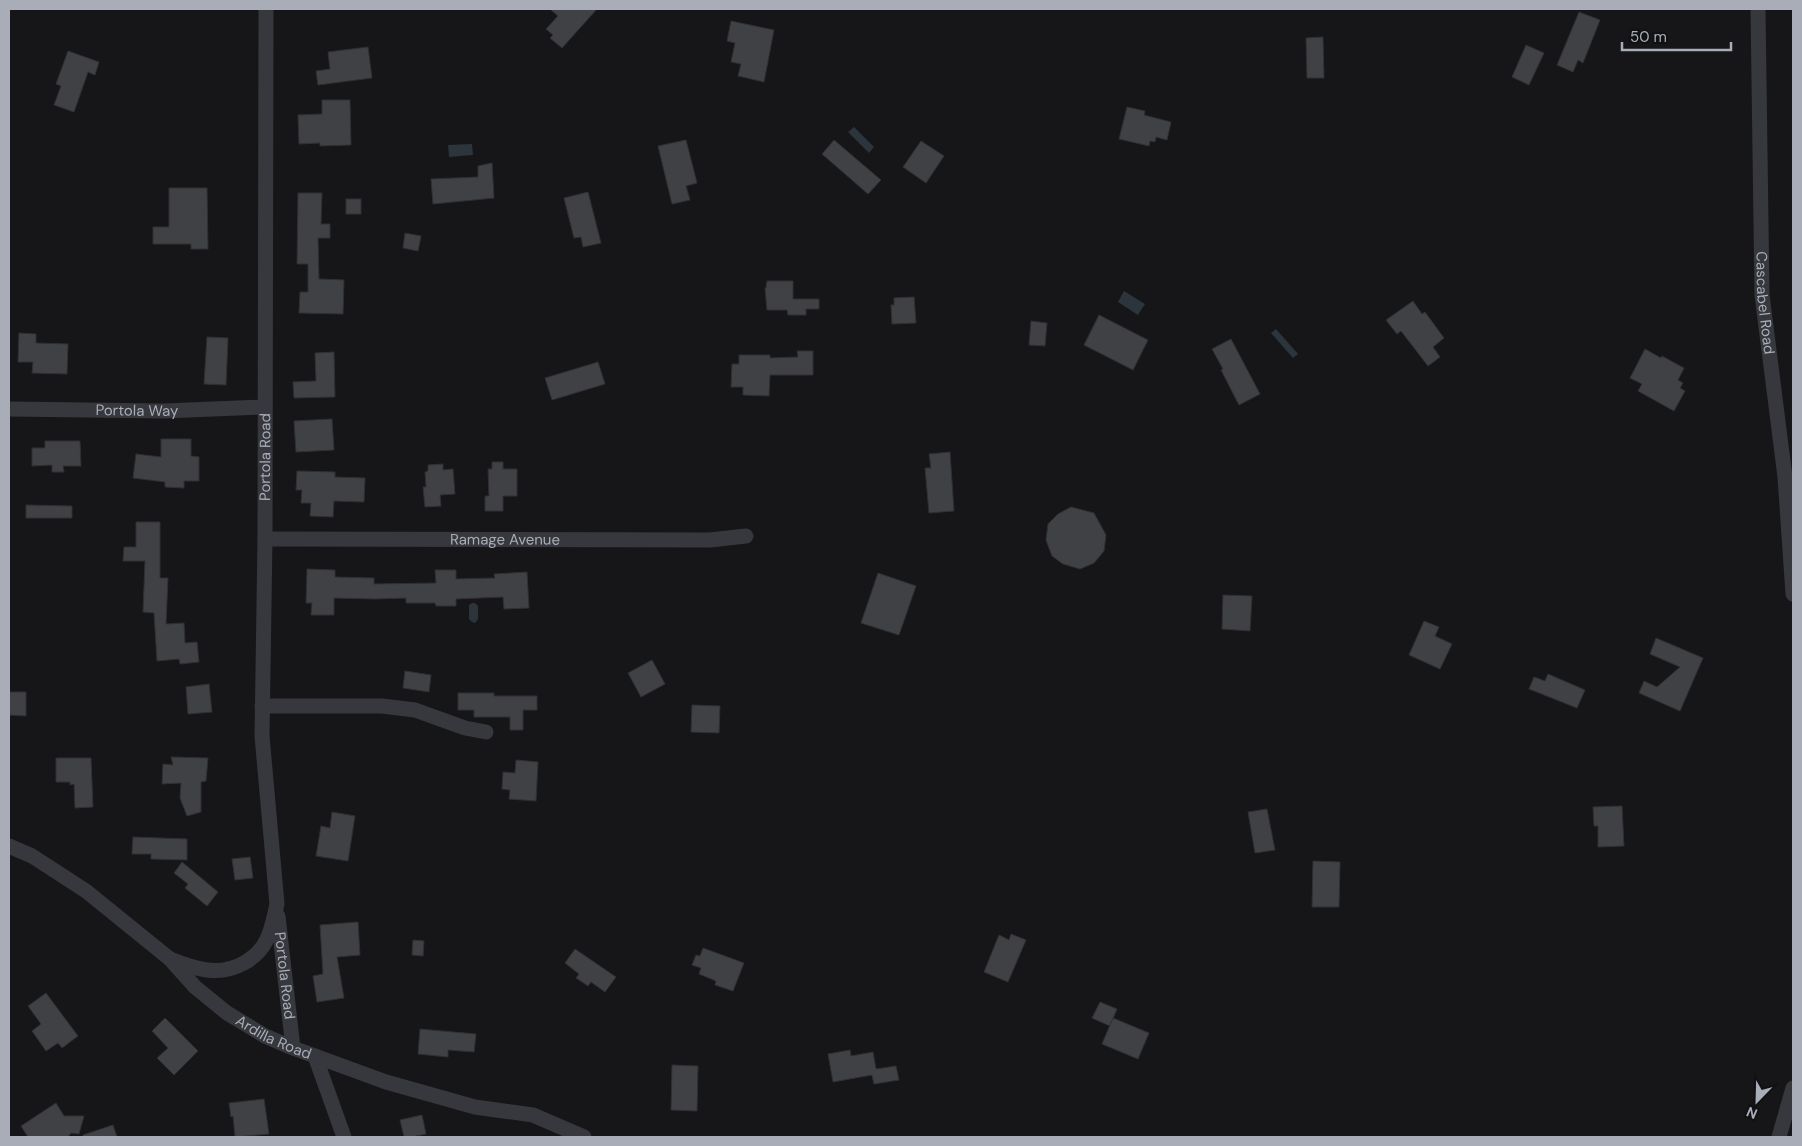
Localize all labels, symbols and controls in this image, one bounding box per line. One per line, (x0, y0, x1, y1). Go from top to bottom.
scale bar (1622, 20, 1731, 52)
text: 50 m (1630, 27, 1667, 47)
street label: Cascabel Road (1751, 251, 1779, 355)
street label: Portola Way (95, 400, 179, 421)
street label: Portola Road (255, 413, 275, 501)
street label: Ramage Avenue (450, 529, 560, 550)
street label: Portola Road (270, 931, 300, 1020)
street label: Ardilla Road (232, 1010, 314, 1064)
north arrow (1732, 1076, 1782, 1126)
text: N (1744, 1103, 1760, 1123)

